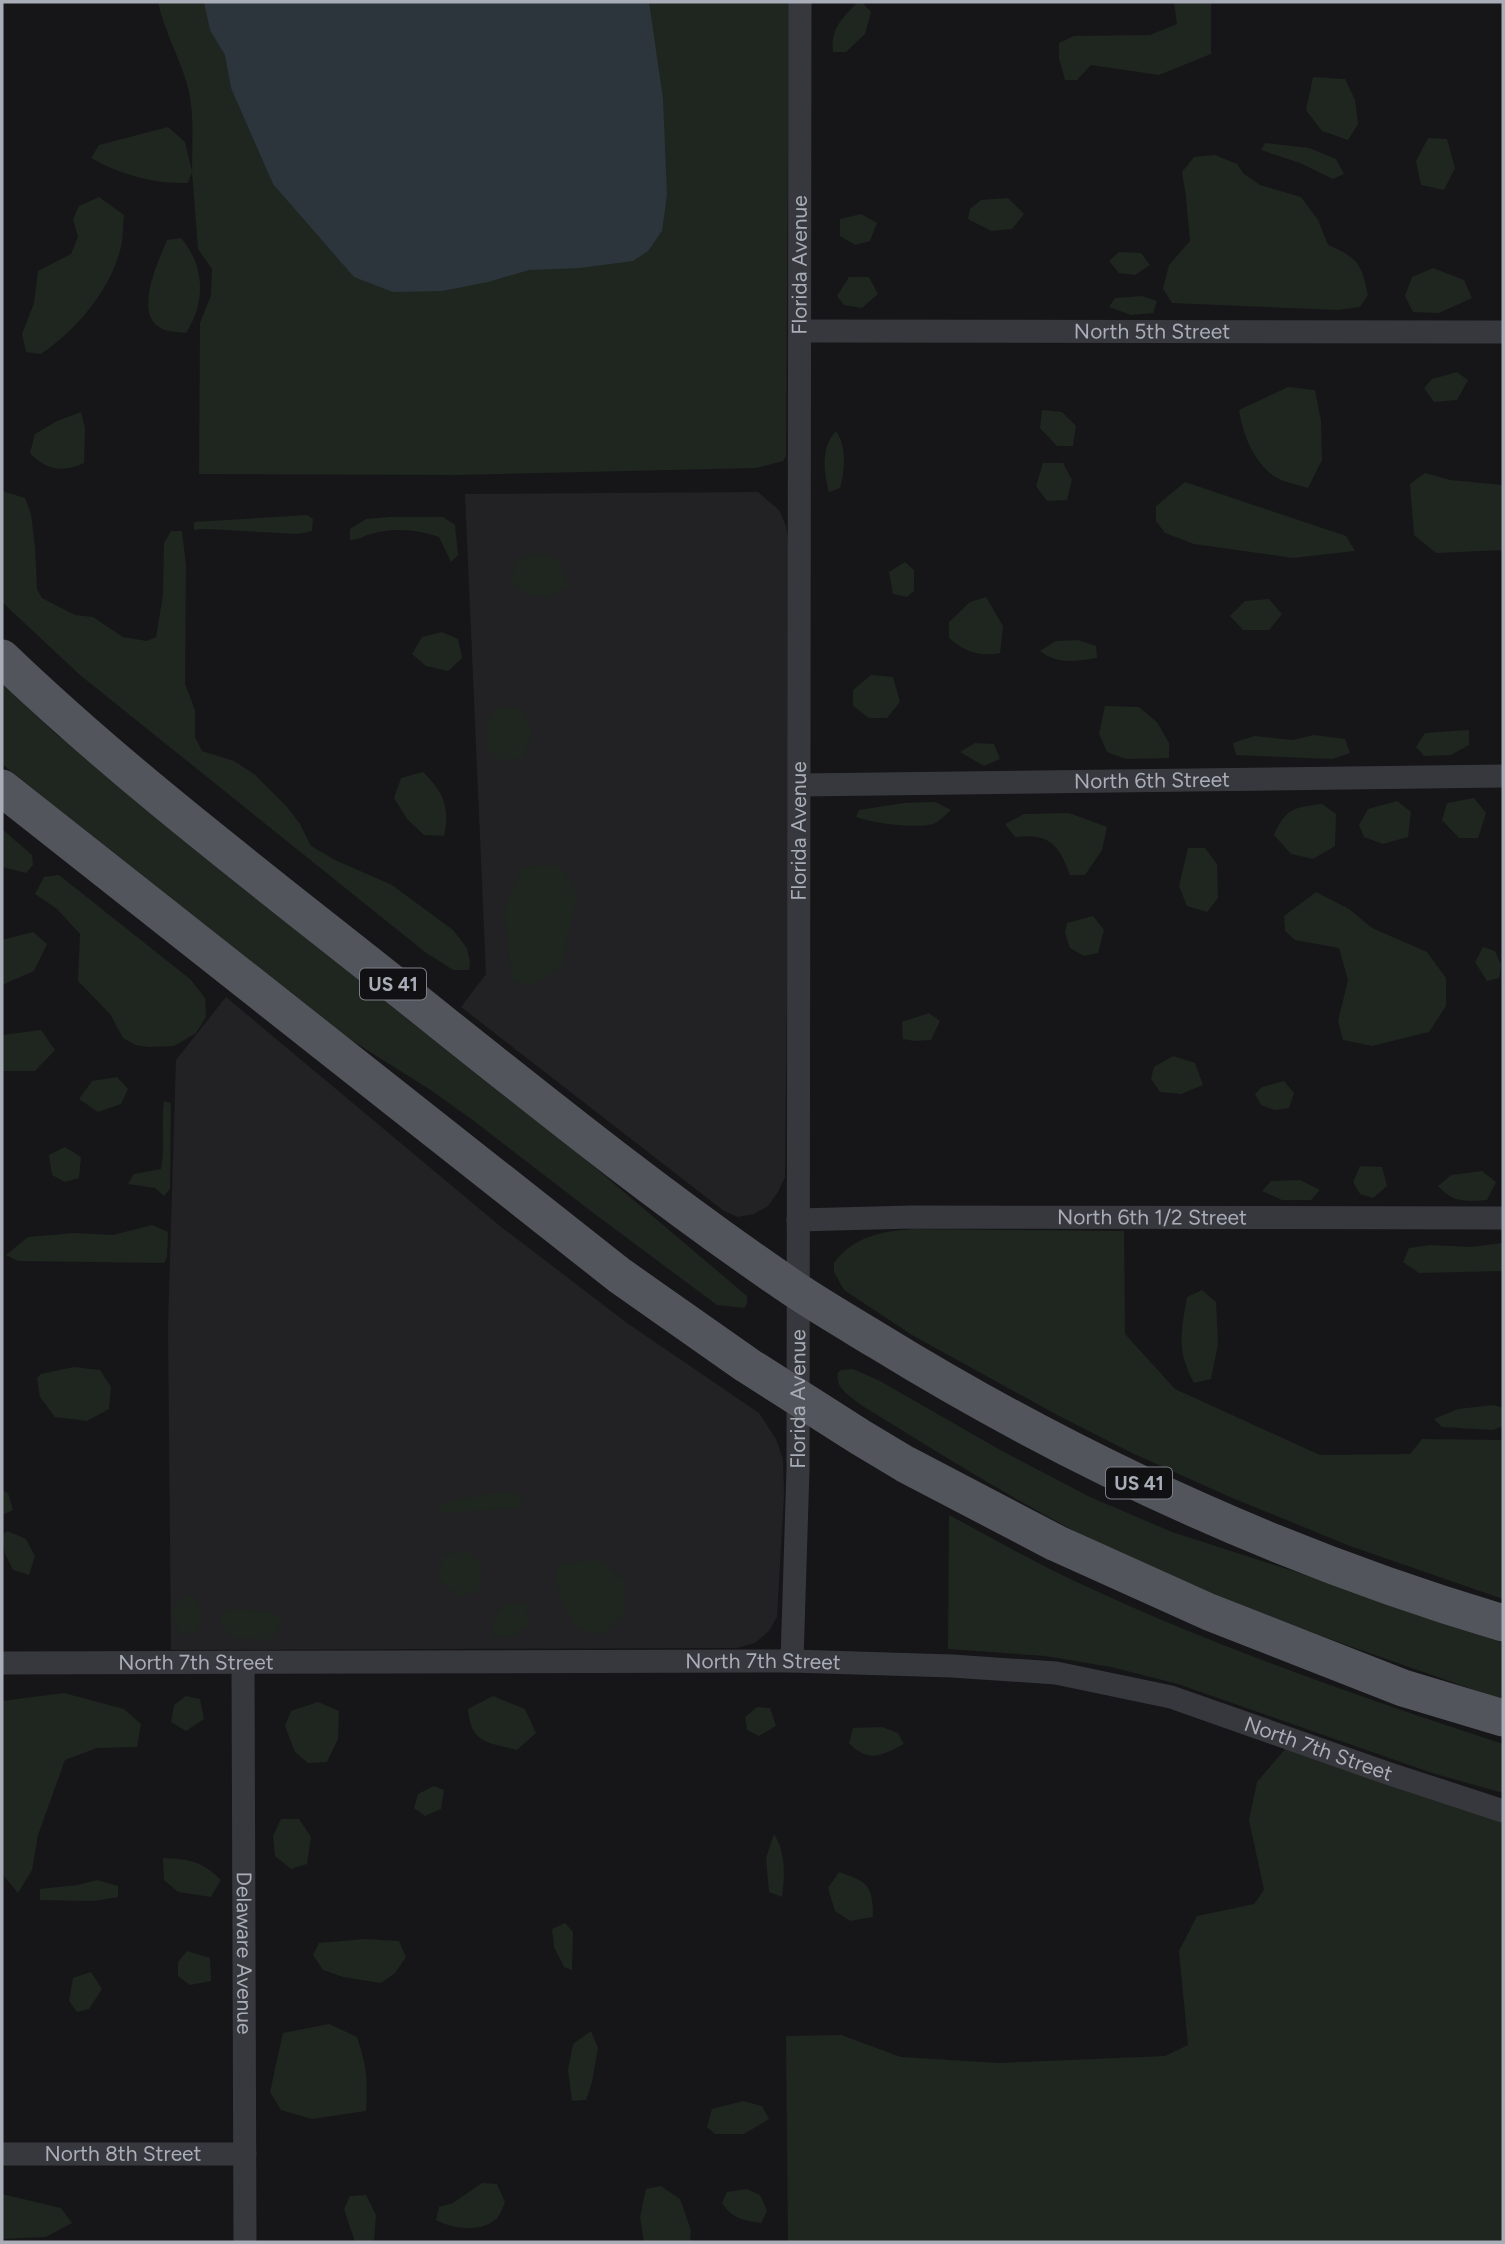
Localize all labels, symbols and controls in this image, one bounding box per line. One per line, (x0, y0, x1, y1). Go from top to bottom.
street label: Florida Avenue (787, 195, 812, 335)
street label: North 5th Street (1074, 318, 1230, 344)
street label: Florida Avenue (786, 761, 811, 901)
street label: North 6th Street (1074, 766, 1230, 793)
road number: US 41 (360, 968, 426, 1000)
street label: North 6th 1/2 Street (1057, 1204, 1247, 1230)
street label: Florida Avenue (785, 1329, 810, 1469)
road number: US 41 (1106, 1468, 1172, 1498)
street label: North 7th Street (685, 1648, 841, 1675)
street label: North 7th Street (118, 1649, 274, 1675)
street label: North 7th Street (1241, 1711, 1396, 1786)
street label: Delaware Avenue (232, 1872, 257, 2034)
street label: North 8th Street (44, 2141, 202, 2166)

